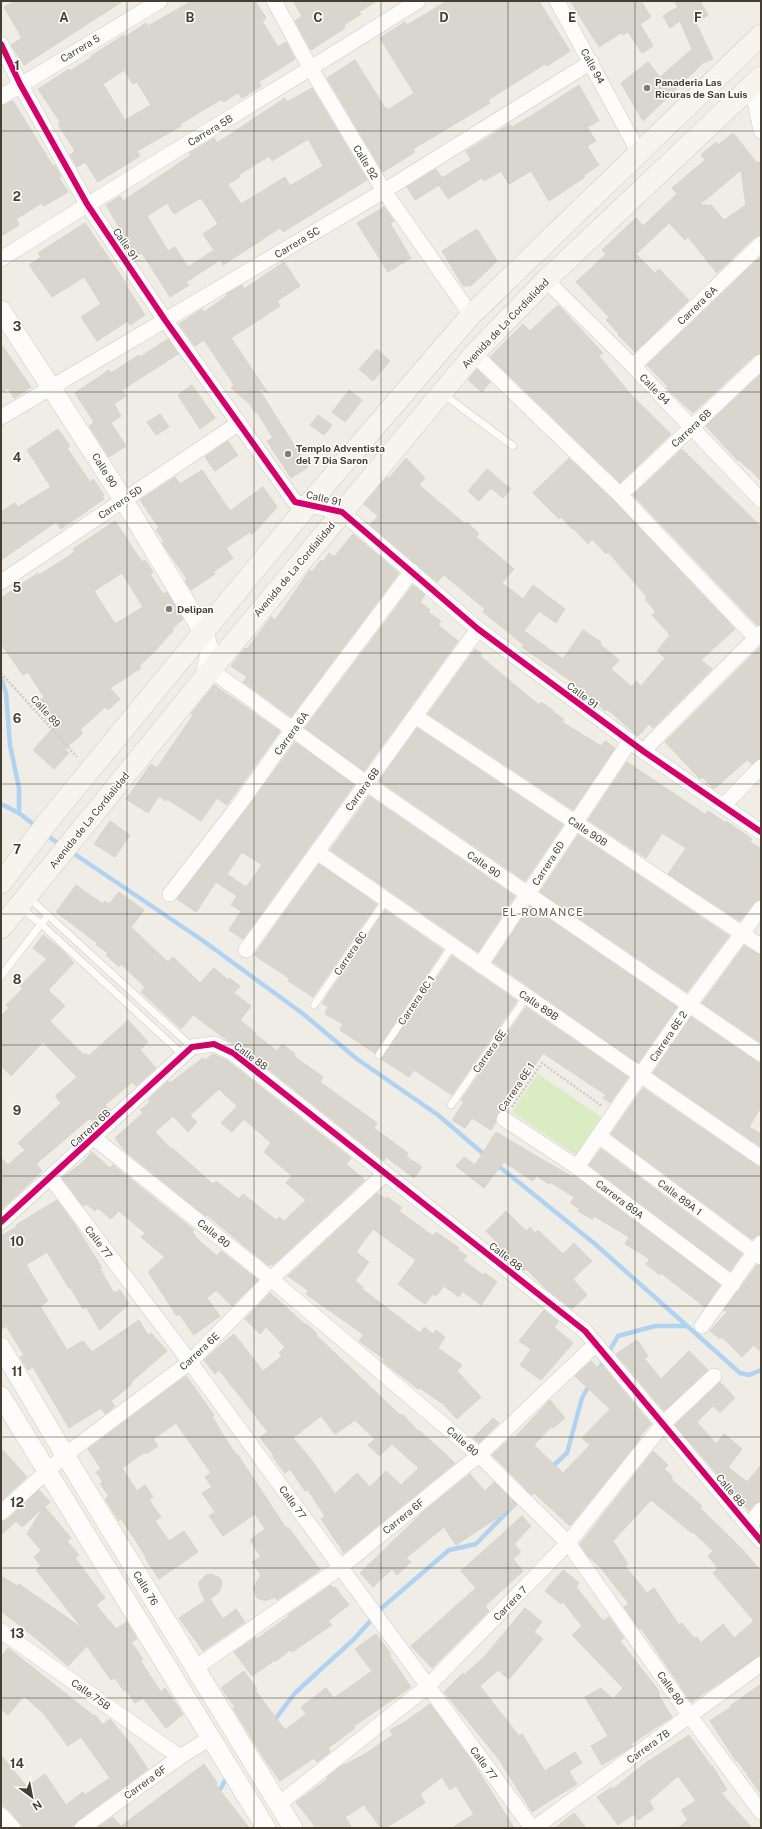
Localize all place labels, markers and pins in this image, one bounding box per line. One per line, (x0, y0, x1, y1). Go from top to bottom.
place label: Panaderia Las Ricuras de San Luis (655, 76, 748, 100)
marker: Panaderia Las Ricuras de San Luis (642, 83, 652, 93)
place label: Templo Adventista del 7 Dia Saron (296, 442, 385, 466)
marker: Templo Adventista del 7 Dia Saron (283, 449, 293, 459)
place label: Delipan (177, 603, 214, 615)
marker: Delipan (164, 604, 174, 614)

